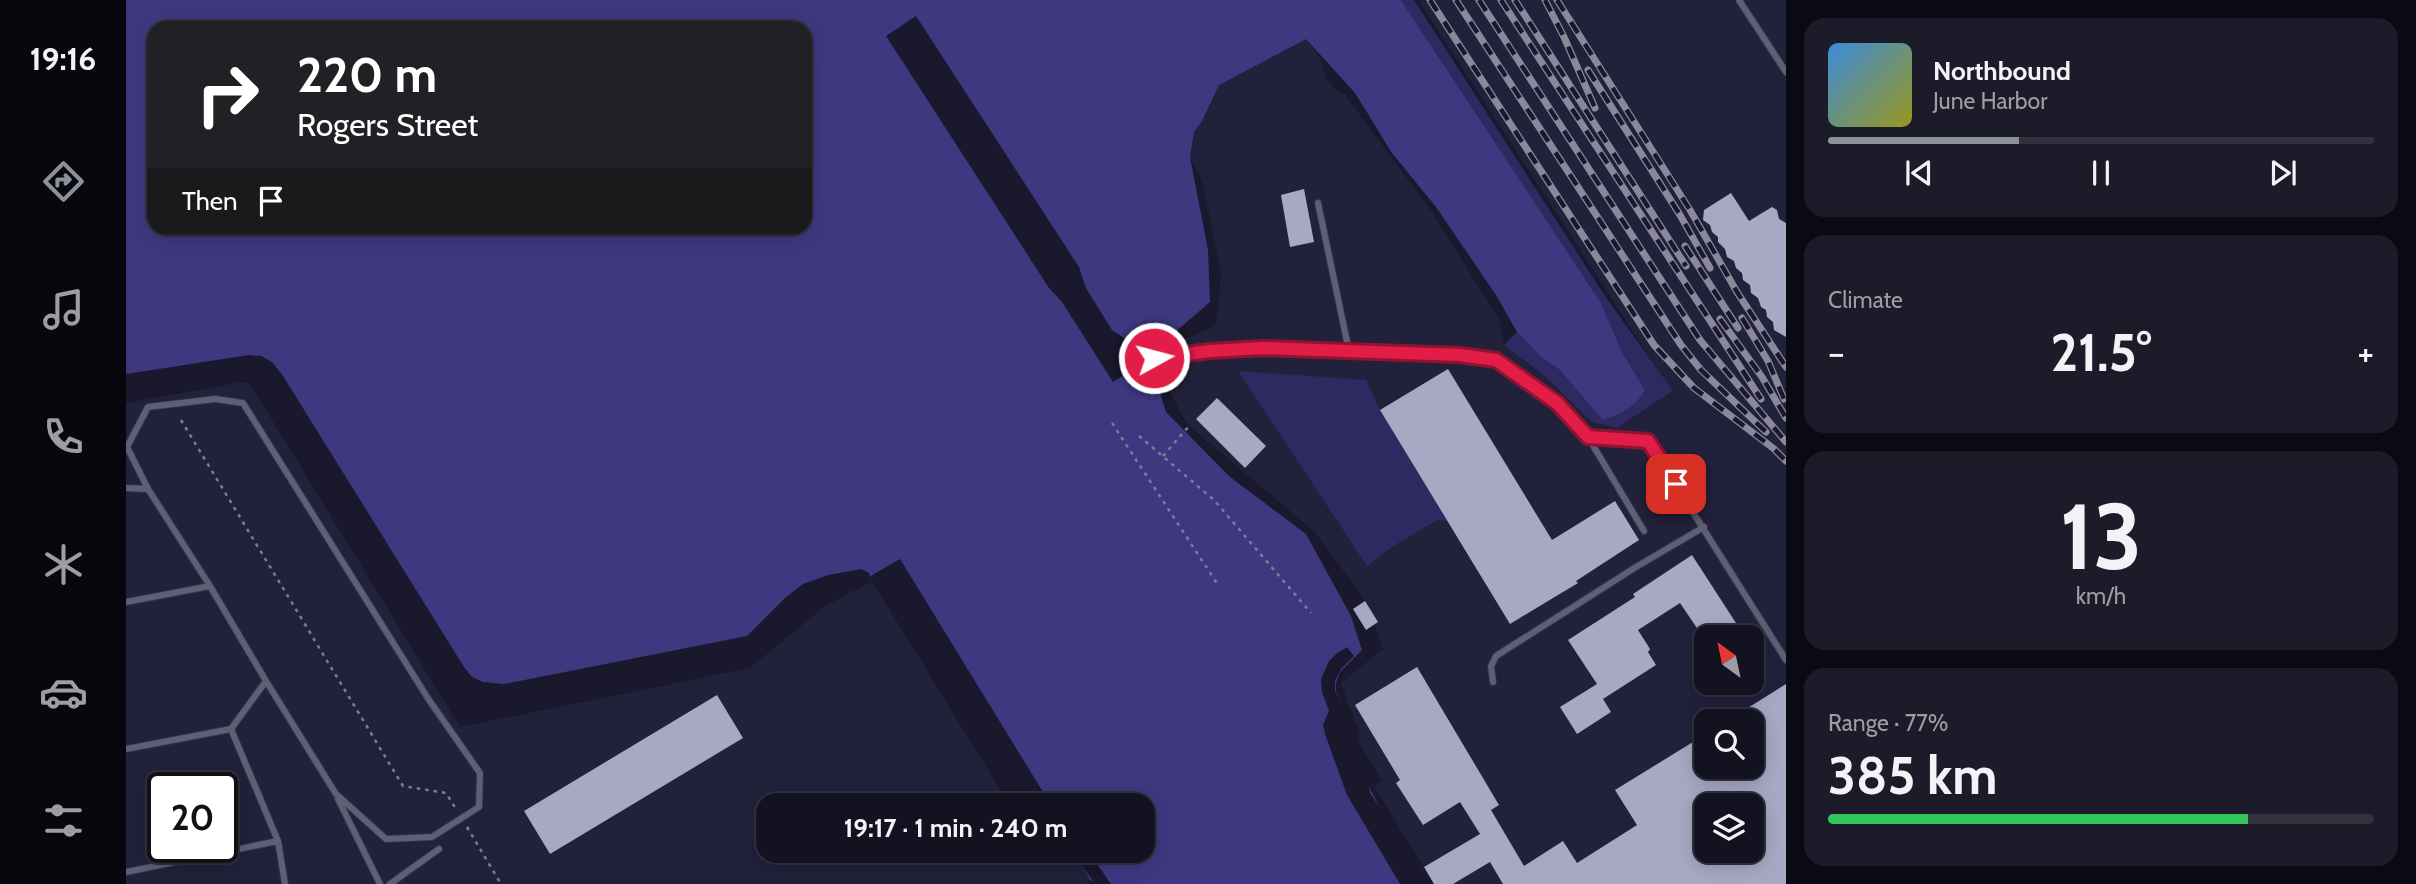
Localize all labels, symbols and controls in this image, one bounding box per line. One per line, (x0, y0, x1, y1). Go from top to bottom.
text: 19:16 (30, 39, 96, 78)
text: 220 m (297, 45, 437, 104)
icon: right (182, 49, 273, 140)
text: Northbound (1933, 55, 2071, 87)
text: June Harbor (1933, 87, 2047, 115)
text: Rogers Street (297, 105, 478, 144)
icon: previous (1900, 154, 1938, 192)
icon: pause (2082, 154, 2120, 192)
icon: next (2264, 154, 2302, 192)
icon: directions (39, 157, 88, 206)
icon: arrive (252, 182, 290, 220)
text: Then (182, 185, 238, 217)
icon: music (39, 285, 88, 334)
text: Climate (1828, 286, 1903, 314)
position arrow (1117, 321, 1191, 395)
text: 21.5° (2050, 321, 2152, 384)
text: − (1828, 329, 1845, 376)
text: + (2357, 329, 2374, 376)
icon: phone (39, 412, 88, 461)
pin (1646, 454, 1706, 514)
icon: arrive (1657, 465, 1695, 503)
text: 13 (2060, 481, 2142, 592)
icon: climate (39, 540, 88, 589)
text: km/h (2076, 582, 2126, 610)
north arrow (1694, 625, 1764, 695)
map controls (1694, 625, 1764, 863)
icon: car (39, 668, 88, 717)
button: search (1694, 709, 1764, 779)
text: Range · 77% (1828, 709, 1949, 737)
text: 385 km (1828, 744, 1997, 807)
speed limit sign: 20 (147, 772, 238, 863)
button: layers (1694, 793, 1764, 863)
icon: filters (39, 796, 88, 845)
text: 19:17 · 1 min · 240 m (844, 812, 1067, 844)

